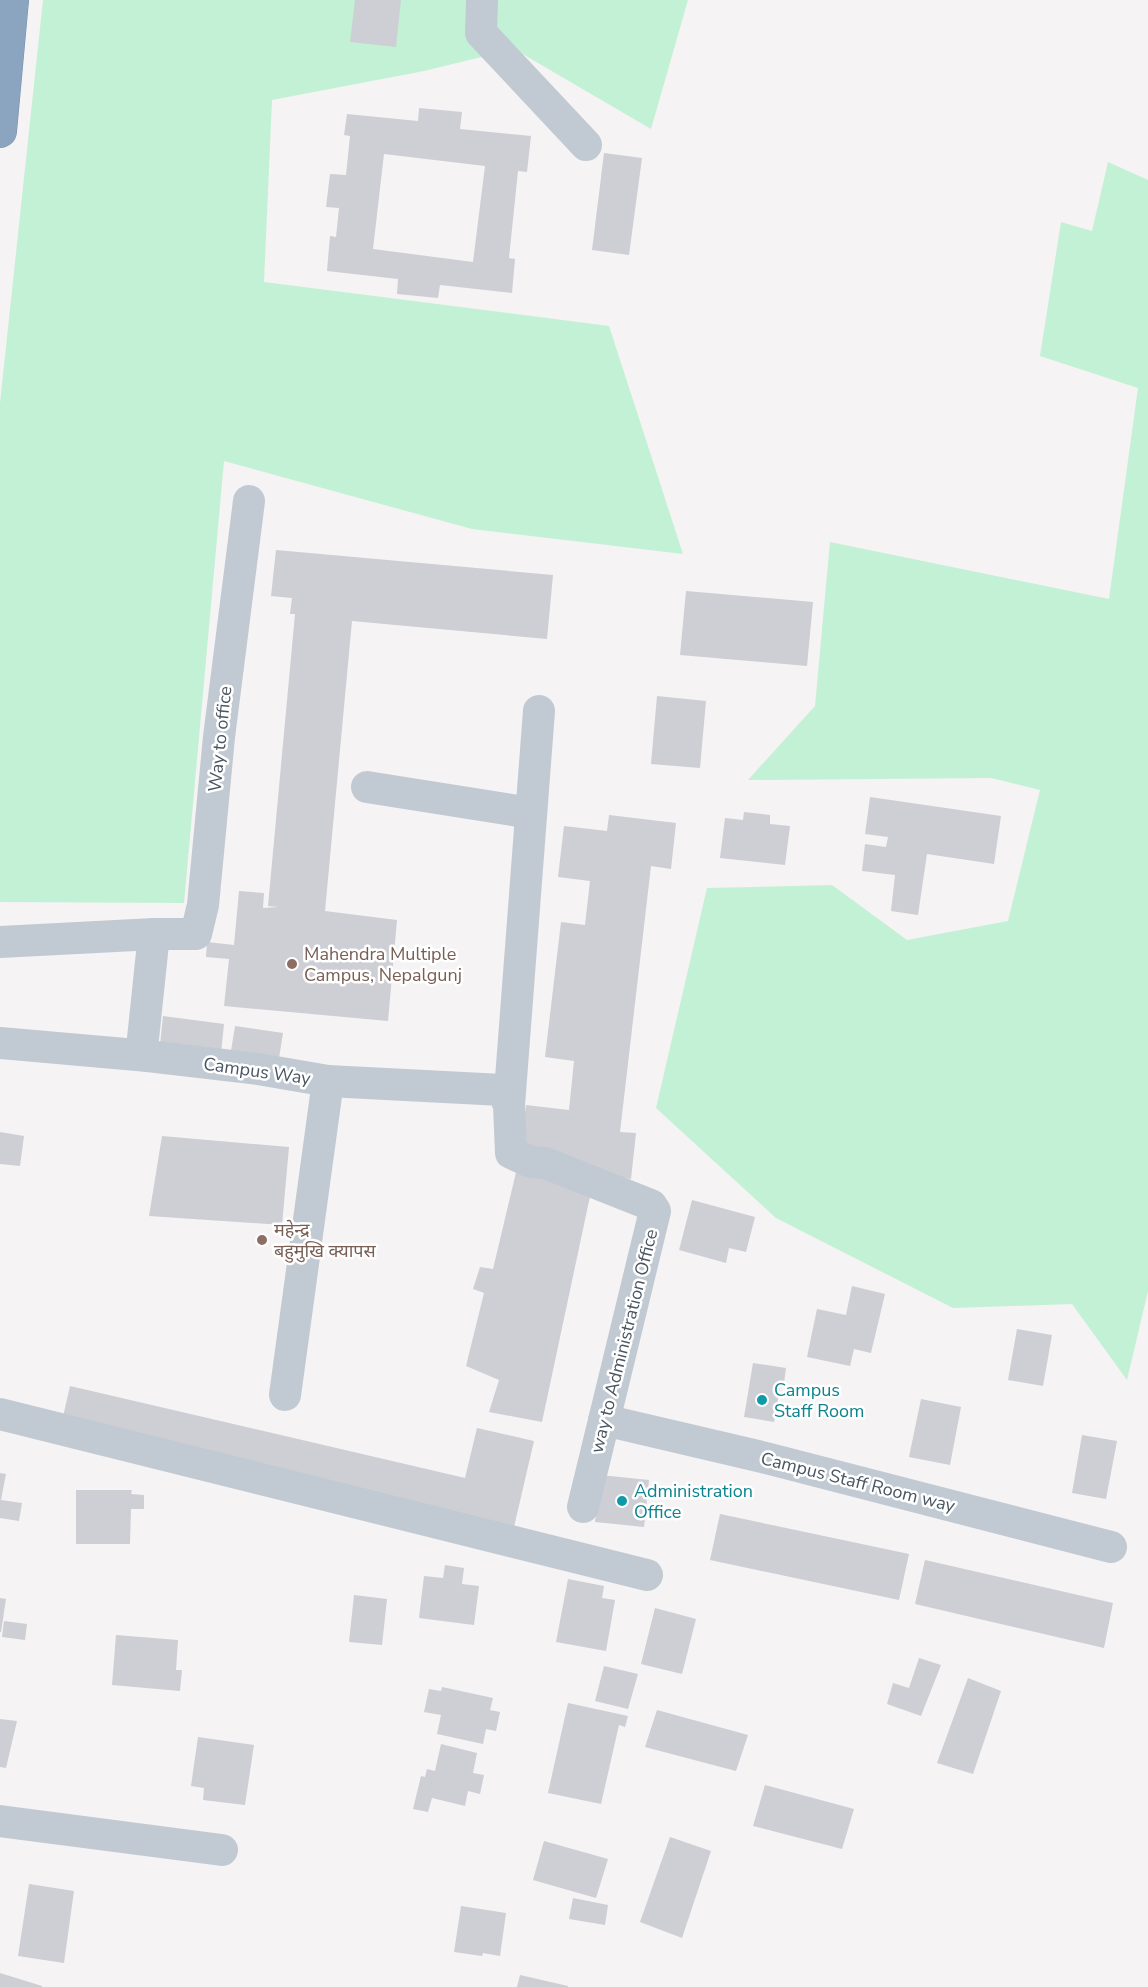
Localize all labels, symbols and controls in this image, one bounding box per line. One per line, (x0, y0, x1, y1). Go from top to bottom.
street label: Way to office (203, 685, 237, 793)
place label: Mahendra Multiple Campus, Nepalgunj (304, 942, 462, 987)
marker: Mahendra Multiple Campus, Nepalgunj (285, 957, 299, 971)
street label: Campus Way (202, 1052, 313, 1091)
place label: महेन्द्र बहुमुखि क्यापस (274, 1218, 377, 1263)
street label: way to Administration Office (585, 1226, 663, 1456)
marker: महेन्द्र बहुमुखि क्यापस (255, 1233, 269, 1247)
place label: Campus Staff Room (774, 1378, 864, 1423)
marker: Campus Staff Room (755, 1393, 769, 1407)
street label: Campus Staff Room way (758, 1446, 958, 1518)
place label: Administration Office (634, 1479, 753, 1524)
marker: Administration Office (615, 1494, 629, 1508)

